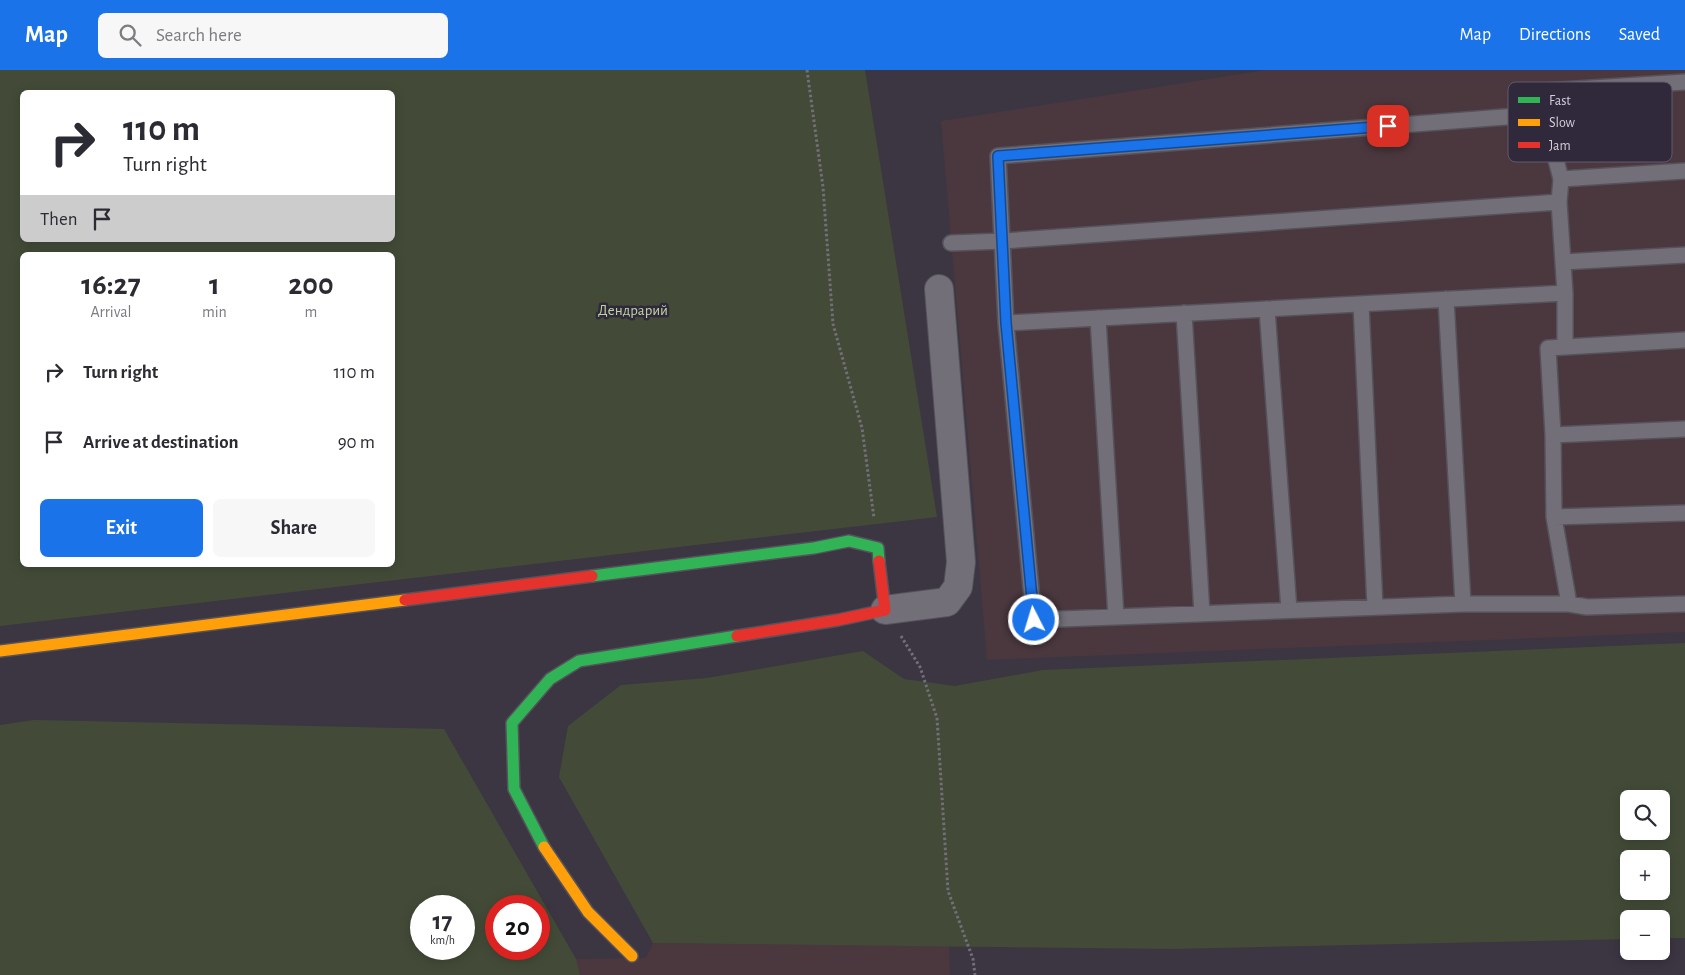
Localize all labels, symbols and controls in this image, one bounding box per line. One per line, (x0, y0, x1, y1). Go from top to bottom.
search box (98, 13, 448, 58)
icon: search (116, 21, 144, 49)
text: Map (25, 23, 68, 47)
text: Search here (156, 26, 242, 45)
text: Map (1460, 26, 1491, 44)
text: Directions (1519, 26, 1591, 44)
text: Saved (1619, 26, 1660, 44)
legend (1508, 82, 1672, 162)
text: Fast (1549, 94, 1571, 108)
pin (1367, 105, 1409, 147)
icon: right (40, 110, 105, 175)
text: 110 m (123, 112, 200, 147)
icon: arrive (1374, 112, 1402, 140)
text: Slow (1549, 116, 1576, 130)
text: Jam (1549, 139, 1571, 153)
text: Turn right (123, 153, 207, 175)
icon: arrive (88, 205, 116, 233)
text: Then (40, 210, 78, 229)
text: 16:27 (81, 270, 141, 300)
text: 1 (209, 270, 220, 300)
text: 200 (288, 270, 334, 300)
park label: Дендрарий (598, 303, 668, 318)
text: Arrival (90, 304, 132, 320)
text: min (202, 304, 227, 320)
text: m (305, 304, 317, 320)
icon: right (40, 358, 68, 386)
text: Turn right (83, 363, 158, 382)
text: 110 m (334, 363, 375, 382)
icon: arrive (40, 428, 68, 456)
text: Arrive at destination (83, 433, 239, 452)
text: 90 m (338, 433, 375, 452)
button: Exit (40, 499, 203, 557)
button: Share (213, 499, 375, 557)
position arrow (1007, 593, 1059, 645)
map controls (1620, 790, 1670, 960)
button: search (1620, 790, 1670, 840)
button: + (1620, 850, 1670, 900)
speed limit sign: 20 (485, 895, 550, 960)
text: 17 (433, 909, 452, 934)
button: − (1620, 910, 1670, 960)
text: km/h (430, 934, 455, 946)

